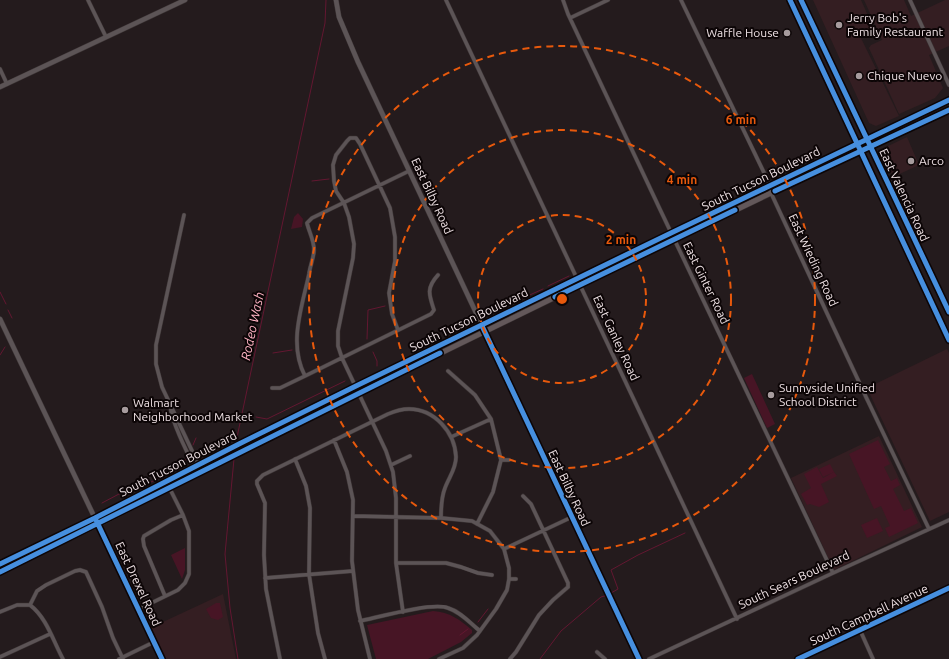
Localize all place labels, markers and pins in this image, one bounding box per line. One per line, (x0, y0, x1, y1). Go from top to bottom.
place label: Jerry Bob's Family Restaurant (847, 11, 944, 38)
marker: Jerry Bob's Family Restaurant (834, 20, 844, 30)
place label: Waffle House (706, 26, 779, 39)
marker: Waffle House (782, 28, 792, 38)
place label: Chique Nuevo (867, 69, 942, 82)
marker: Chique Nuevo (854, 71, 864, 81)
place label: Arco (919, 154, 944, 167)
marker: Arco (906, 156, 916, 166)
centre of rings (555, 292, 569, 306)
place label: Sunnyside Unified School District (779, 381, 875, 408)
marker: Sunnyside Unified School District (766, 390, 776, 400)
place label: Walmart Neighborhood Market (133, 396, 253, 423)
marker: Walmart Neighborhood Market (120, 405, 130, 415)

